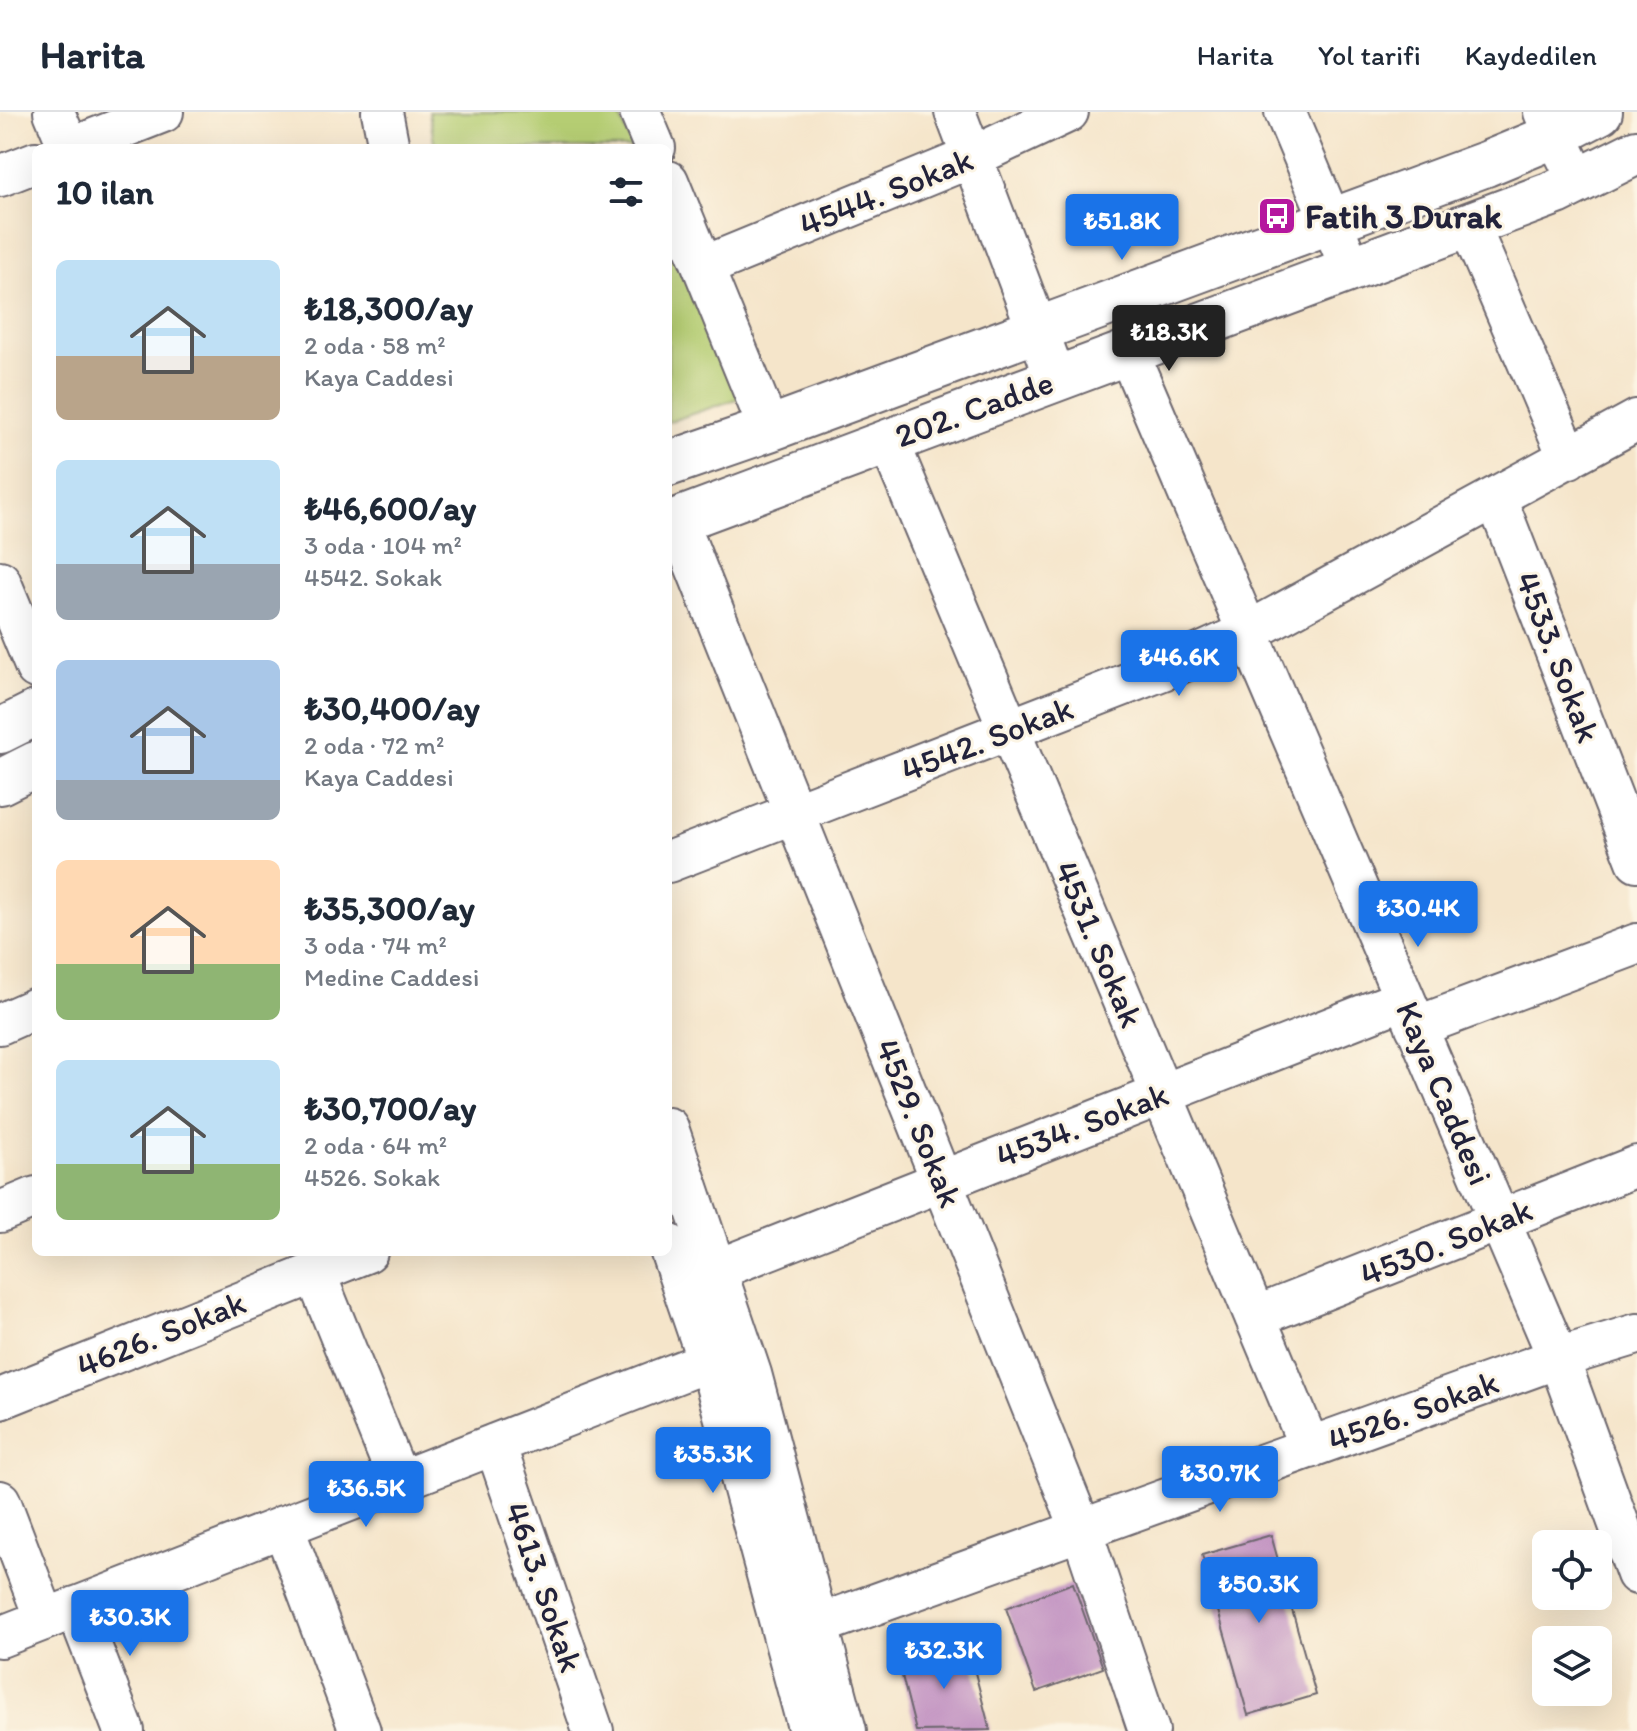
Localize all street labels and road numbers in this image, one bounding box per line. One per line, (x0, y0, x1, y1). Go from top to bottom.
street label: 4544. Sokak (793, 139, 979, 245)
street label: 202. Cadde (889, 361, 1059, 457)
street label: 4533. Sokak (1507, 566, 1609, 748)
street label: 4542. Sokak (895, 687, 1079, 791)
street label: 4531. Sokak (1046, 855, 1152, 1033)
street label: Kaya Caddesi (1387, 995, 1501, 1191)
street label: 4529. Sokak (867, 1033, 971, 1213)
street label: 4534. Sokak (990, 1073, 1174, 1177)
street label: 4530. Sokak (1354, 1189, 1538, 1295)
street label: 4626. Sokak (71, 1282, 251, 1386)
street label: 4526. Sokak (1322, 1361, 1504, 1461)
street label: 4613. Sokak (496, 1497, 592, 1677)

